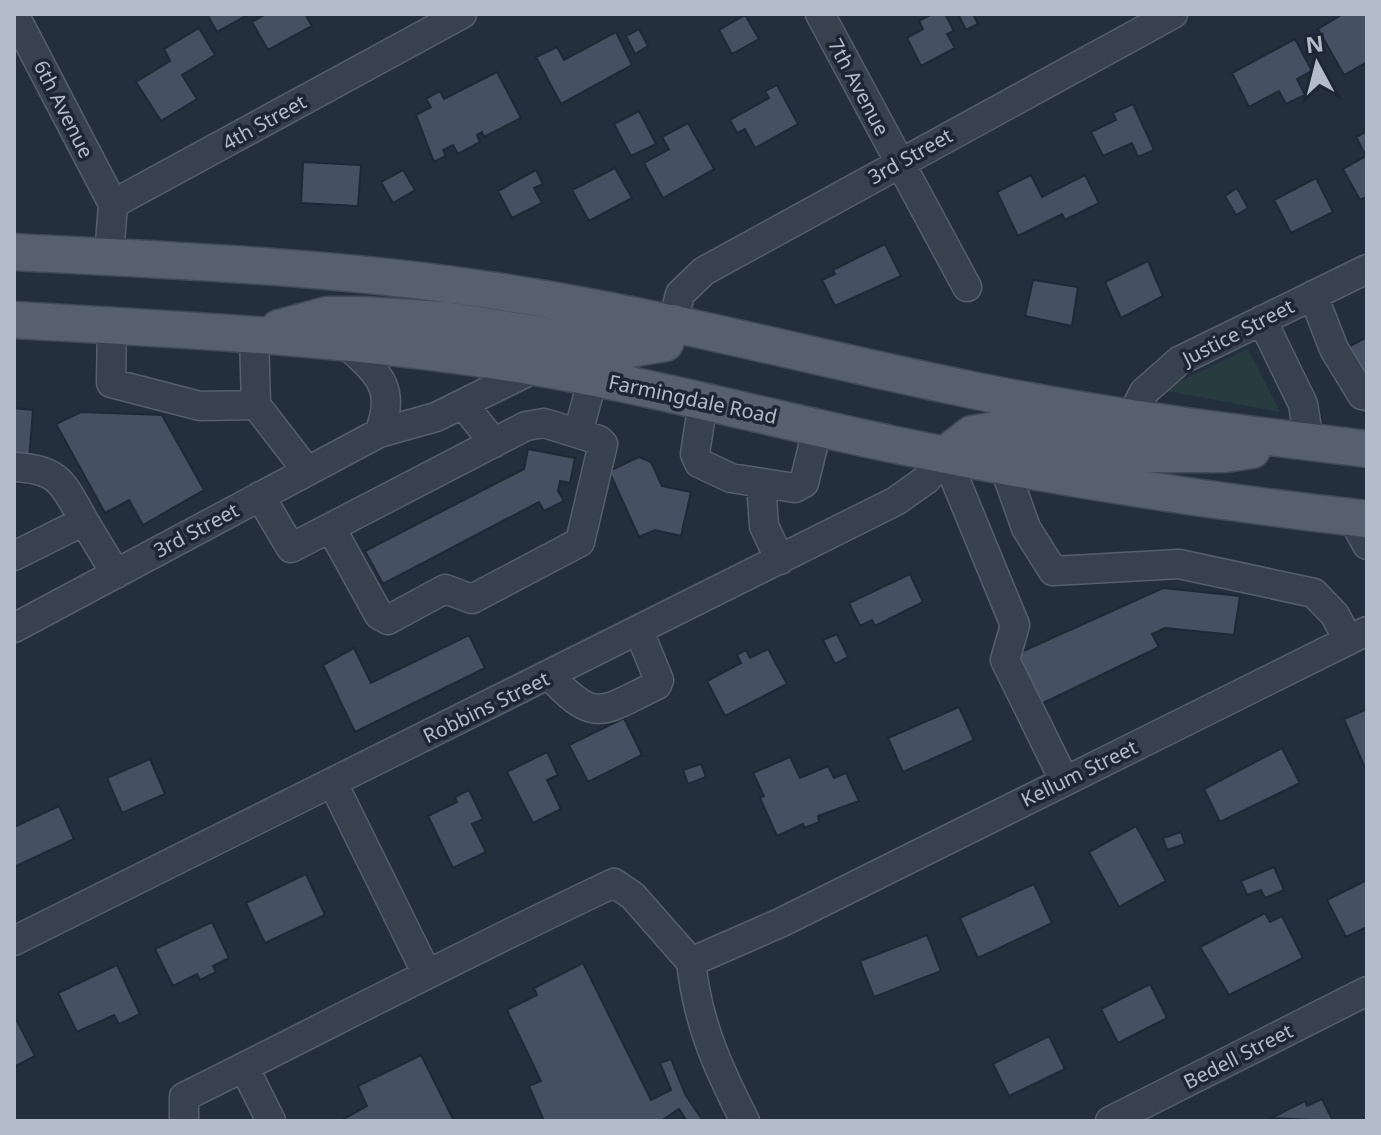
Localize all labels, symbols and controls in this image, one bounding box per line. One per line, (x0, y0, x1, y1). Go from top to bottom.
north arrow (1277, 24, 1357, 104)
text: N (1304, 27, 1325, 59)
street label: 7th Avenue (822, 34, 896, 140)
street label: 6th Avenue (28, 55, 100, 163)
street label: 4th Street (217, 88, 311, 156)
street label: 3rd Street (863, 122, 957, 190)
street label: Justice Street (1176, 292, 1298, 373)
street label: Farmingdale Road (606, 368, 780, 430)
street label: 3rd Street (149, 496, 243, 564)
street label: Robbins Street (418, 665, 554, 749)
street label: Kellum Street (1016, 733, 1142, 813)
street label: Bedell Street (1179, 1017, 1297, 1095)

